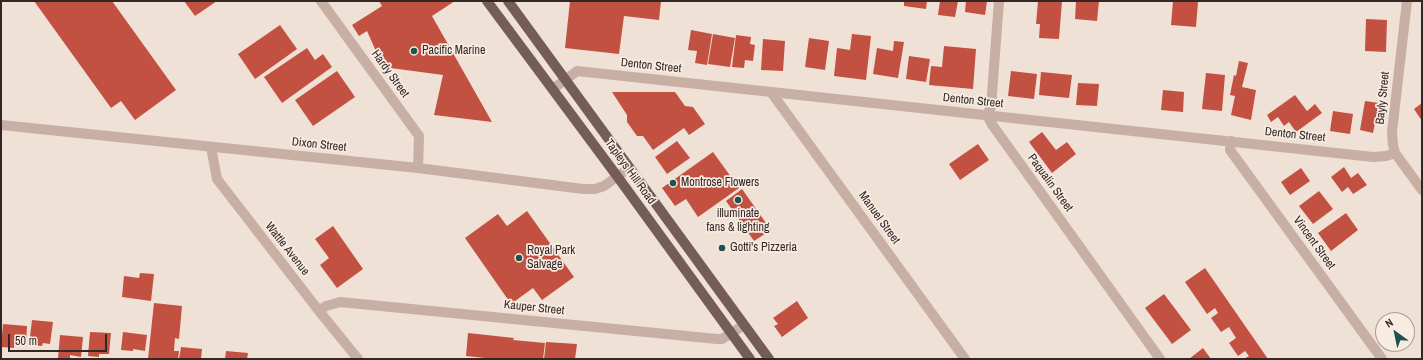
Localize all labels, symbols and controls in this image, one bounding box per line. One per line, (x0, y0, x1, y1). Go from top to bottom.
place label: Pacific Marine (422, 44, 485, 58)
marker: Pacific Marine (409, 46, 419, 56)
street label: Hardy Street (368, 47, 412, 101)
street label: Denton Street (620, 56, 682, 76)
street label: Bayly Street (1373, 71, 1393, 125)
street label: Denton Street (942, 91, 1004, 111)
street label: Denton Street (1264, 125, 1326, 145)
street label: Dixon Street (291, 135, 347, 155)
street label: Tapleys Hill Road (602, 137, 658, 207)
street label: Paqualin Street (1024, 151, 1076, 215)
place label: Montrose Flowers (681, 176, 759, 190)
marker: Montrose Flowers (668, 178, 678, 188)
street label: Manuel Street (855, 189, 903, 247)
marker: illuminate fans & lighting (733, 195, 743, 205)
place label: illuminate fans & lighting (707, 207, 769, 235)
street label: Vincent Street (1290, 214, 1338, 272)
street label: Wattle Avenue (262, 220, 312, 278)
place label: Gotti's Pizzeria (730, 241, 797, 255)
marker: Gotti's Pizzeria (717, 243, 727, 253)
place label: Royal Park Salvage (527, 244, 575, 272)
marker: Royal Park Salvage (514, 253, 524, 263)
street label: Kauper Street (503, 298, 565, 318)
north arrow (1375, 312, 1415, 352)
text: N (1382, 315, 1396, 330)
scale bar (10, 326, 109, 352)
text: 50 m (15, 333, 37, 349)

